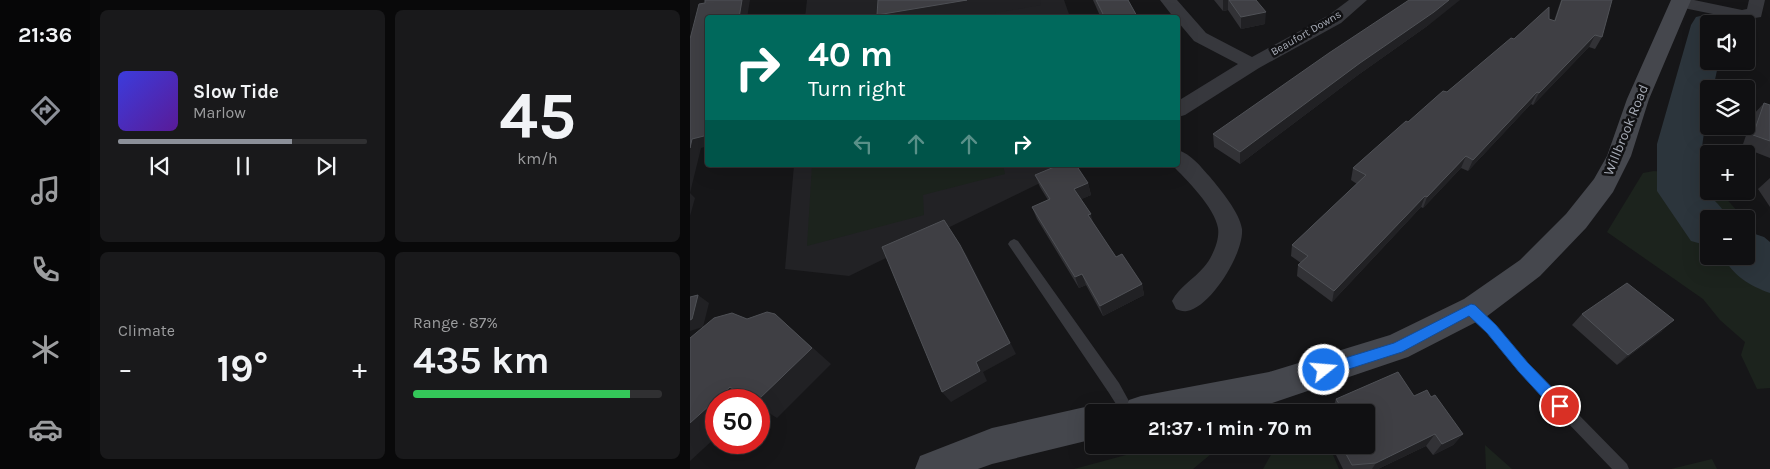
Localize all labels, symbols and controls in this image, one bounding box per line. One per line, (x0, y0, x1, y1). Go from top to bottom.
street label: Beaufort Downs (1268, 7, 1344, 58)
map controls (1700, 15, 1755, 265)
button: sound (1700, 15, 1755, 70)
text: 21:36 (18, 22, 72, 48)
text: 40 m (808, 34, 893, 75)
icon: right (725, 35, 790, 100)
text: Turn right (808, 76, 906, 102)
text: 45 (499, 78, 576, 154)
button: layers (1700, 80, 1755, 135)
text: Slow Tide (193, 81, 279, 103)
street label: Willbrook Road (1600, 82, 1652, 178)
icon: directions (28, 93, 63, 128)
text: Marlow (193, 103, 246, 122)
icon: left (849, 130, 877, 158)
icon: ahead (902, 130, 930, 158)
icon: ahead (955, 130, 983, 158)
icon: right (1008, 130, 1036, 158)
button: + (1700, 145, 1755, 200)
text: km/h (517, 149, 558, 168)
icon: previous (146, 152, 174, 180)
icon: pause (229, 152, 257, 180)
icon: next (312, 152, 340, 180)
icon: music (28, 173, 63, 208)
button: − (1700, 210, 1755, 265)
icon: phone (28, 252, 63, 287)
text: Range · 87% (413, 313, 498, 332)
text: Climate (118, 321, 175, 340)
icon: climate (28, 332, 63, 367)
text: 435 km (413, 338, 550, 383)
position arrow (1297, 343, 1349, 395)
text: 19° (217, 346, 268, 391)
text: − (118, 352, 133, 385)
text: + (352, 352, 367, 385)
pin (1539, 385, 1581, 427)
speed limit sign: 50 (705, 389, 770, 454)
icon: arrive (1546, 392, 1574, 420)
icon: car (28, 412, 63, 447)
text: 21:37 · 1 min · 70 m (1148, 418, 1312, 440)

